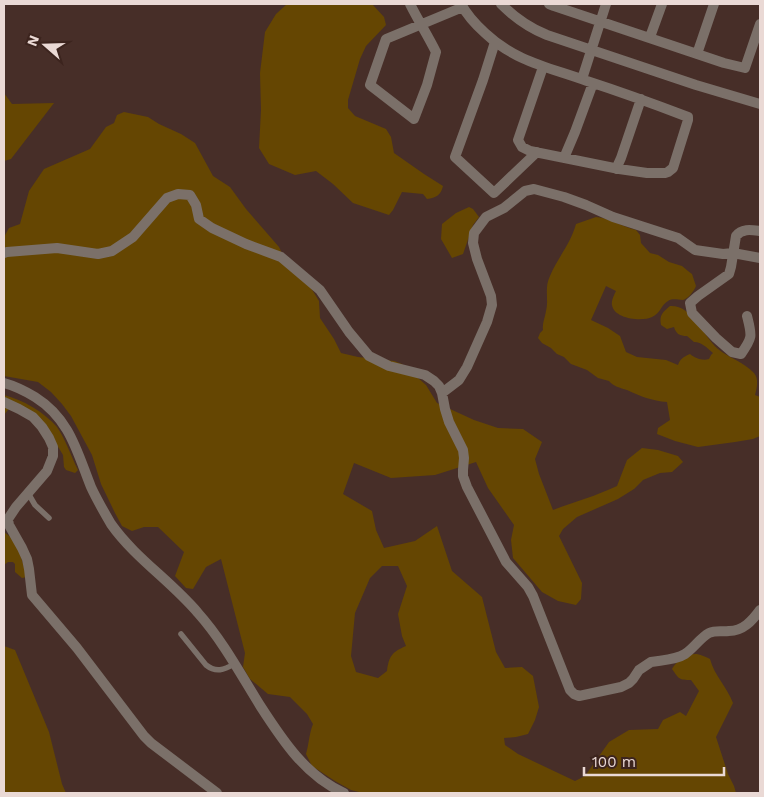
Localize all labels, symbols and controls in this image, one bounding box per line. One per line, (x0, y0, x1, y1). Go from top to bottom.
north arrow (20, 20, 70, 70)
text: N (23, 33, 42, 48)
scale bar (584, 744, 724, 776)
text: 100 m (592, 753, 636, 771)

